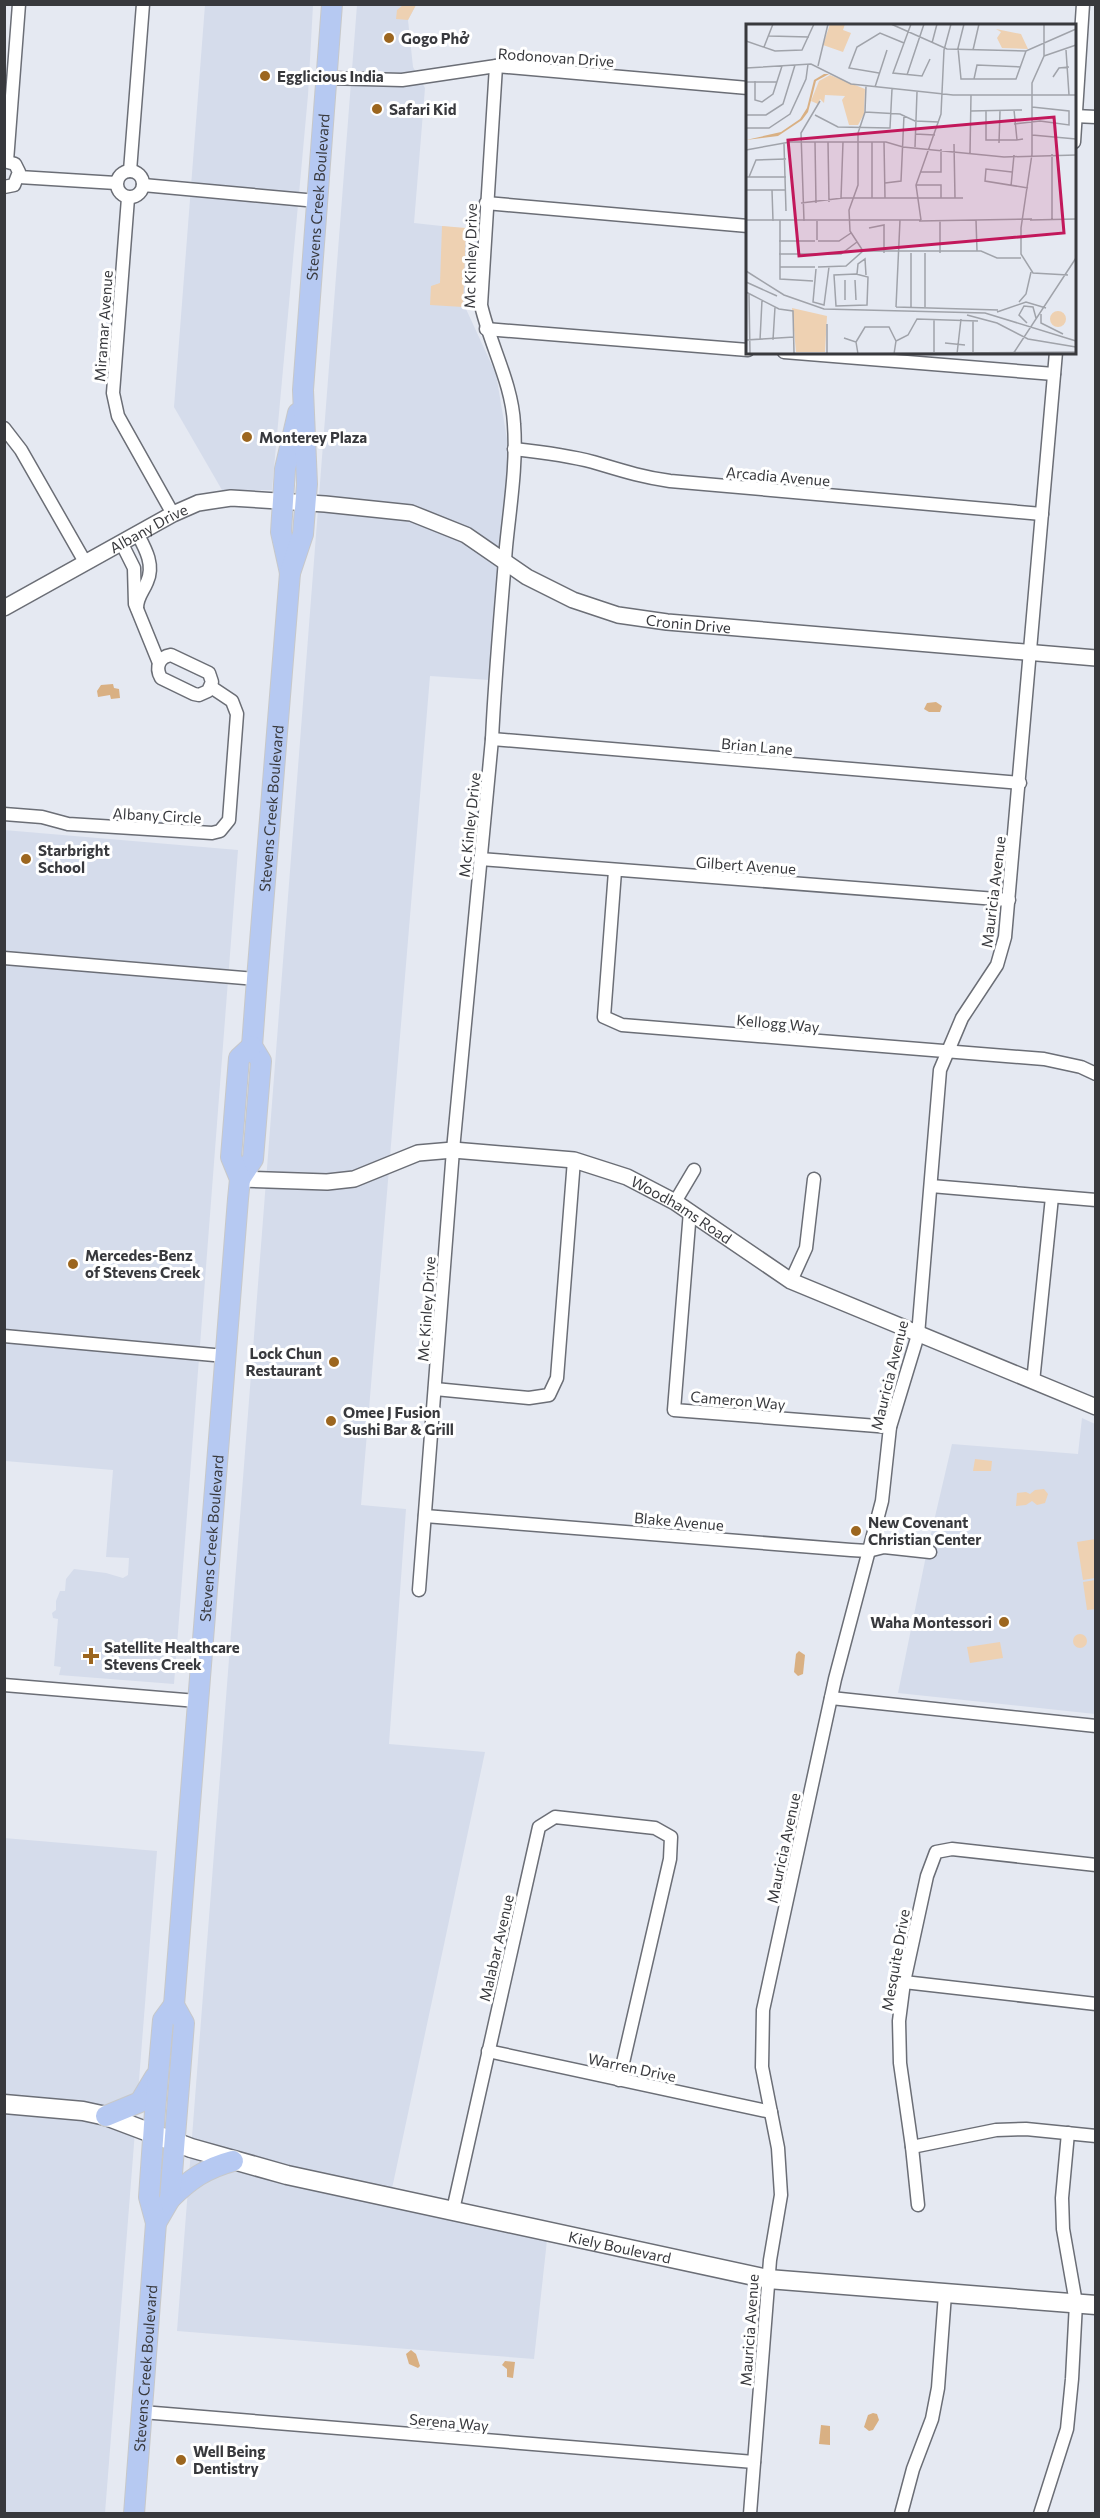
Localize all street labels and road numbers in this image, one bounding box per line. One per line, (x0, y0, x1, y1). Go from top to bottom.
street label: Rodonovan Drive (497, 44, 615, 70)
street label: Stevens Creek Boulevard (302, 113, 333, 281)
street label: Mc Kinley Drive (460, 203, 480, 309)
street label: Miramar Avenue (90, 270, 116, 382)
street label: Arcadia Avenue (725, 462, 831, 490)
street label: Albany Drive (106, 500, 190, 557)
street label: Cronin Drive (645, 610, 732, 636)
street label: Stevens Creek Boulevard (255, 724, 287, 893)
street label: Brian Lane (720, 734, 794, 758)
street label: Mc Kinley Drive (455, 771, 483, 878)
street label: Albany Circle (112, 804, 202, 826)
street label: Mauricia Avenue (977, 835, 1009, 949)
street label: Gilbert Avenue (695, 853, 797, 877)
street label: Kellogg Way (736, 1010, 820, 1036)
street label: Woodhams Road (628, 1172, 735, 1247)
street label: Mc Kinley Drive (413, 1256, 439, 1362)
street label: Mauricia Avenue (867, 1318, 911, 1432)
street label: Cameron Way (690, 1387, 786, 1413)
street label: Stevens Creek Boulevard (195, 1454, 227, 1623)
street label: Blake Avenue (633, 1508, 725, 1534)
street label: Mauricia Avenue (763, 1791, 803, 1905)
street label: Malabar Avenue (475, 1893, 517, 2003)
street label: Mesquite Drive (877, 1908, 913, 2012)
street label: Warren Drive (586, 2049, 678, 2085)
street label: Kiely Boulevard (567, 2227, 673, 2267)
street label: Mauricia Avenue (736, 2273, 762, 2387)
street label: Stevens Creek Boulevard (130, 2284, 160, 2453)
street label: Serena Way (409, 2410, 490, 2434)

